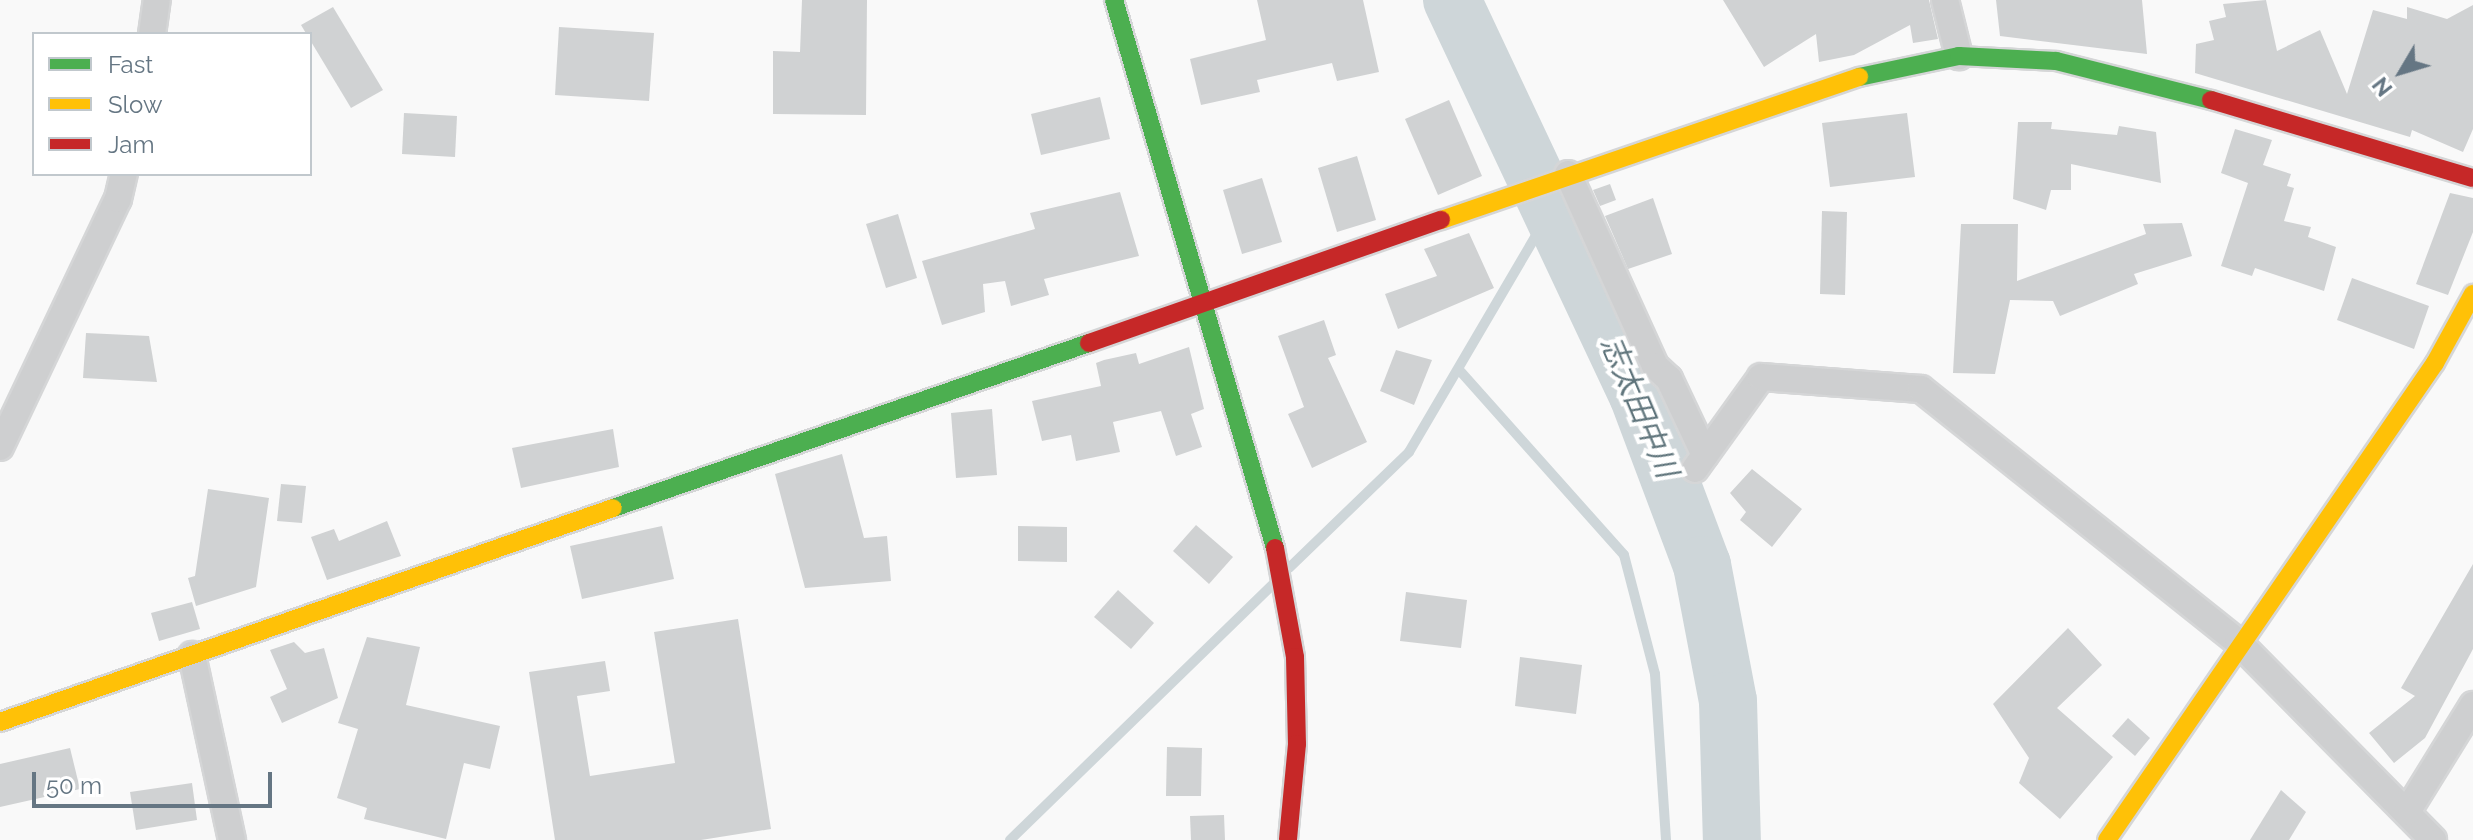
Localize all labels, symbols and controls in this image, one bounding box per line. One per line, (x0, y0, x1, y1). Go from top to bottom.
legend (32, 32, 312, 176)
north arrow (2361, 32, 2441, 112)
text: Fast (108, 50, 153, 79)
text: N (2367, 72, 2398, 101)
text: Slow (108, 90, 162, 119)
text: Jam (108, 130, 154, 159)
water label: 志太田中川 (1593, 331, 1685, 483)
scale bar (36, 756, 276, 806)
text: 50 m (46, 771, 102, 800)

